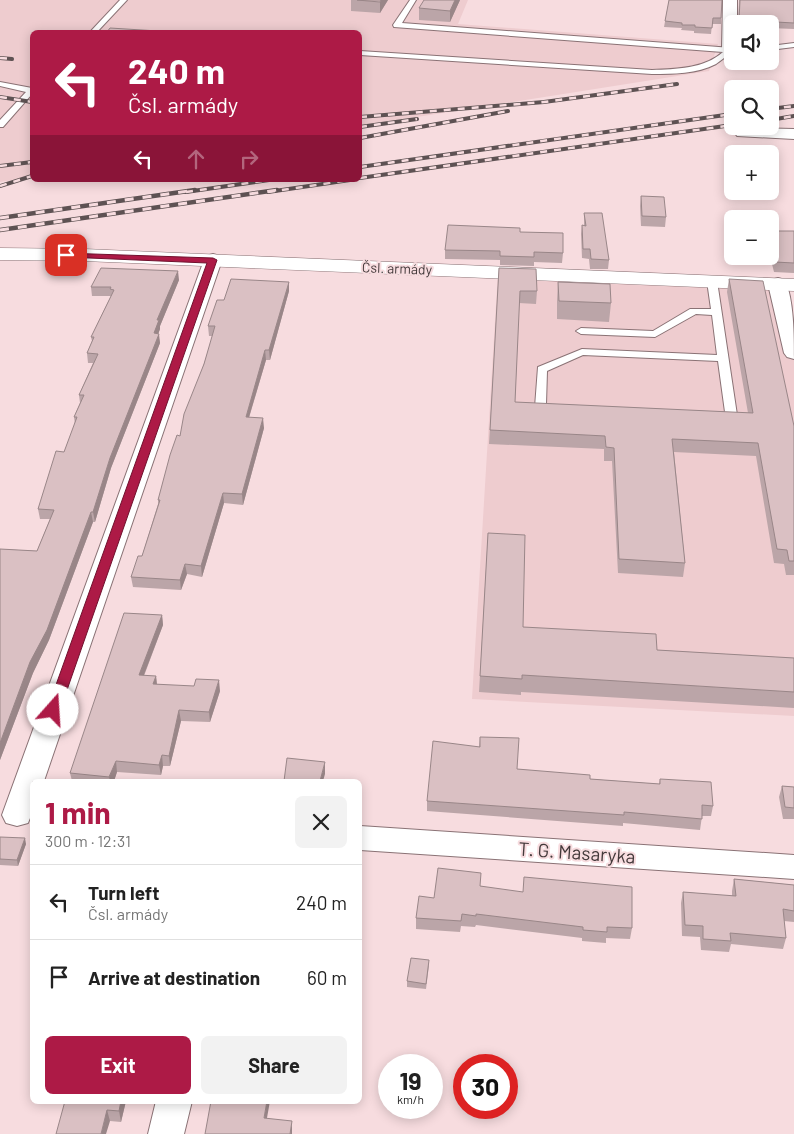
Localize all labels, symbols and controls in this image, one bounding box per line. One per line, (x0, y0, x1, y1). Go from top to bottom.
map controls (724, 15, 779, 265)
button: sound (724, 15, 779, 70)
text: 240 m (128, 49, 225, 91)
icon: left (45, 50, 110, 115)
button: search (724, 80, 779, 135)
text: Čsl. armády (128, 91, 238, 117)
icon: left (129, 145, 157, 173)
icon: ahead (182, 145, 210, 173)
icon: right (235, 145, 263, 173)
button: + (724, 145, 779, 200)
button: − (724, 210, 779, 265)
pin (45, 234, 87, 276)
icon: arrive (52, 241, 80, 269)
street label: Čsl. armády (362, 258, 433, 278)
position arrow (26, 683, 78, 735)
text: 1 min (45, 794, 111, 830)
button: close (295, 796, 347, 848)
text: 300 m · 12:31 (45, 831, 131, 850)
street label: T. G. Masaryka (518, 836, 636, 868)
text: Turn left (88, 881, 159, 904)
icon: left (45, 888, 73, 916)
text: 240 m (296, 891, 347, 914)
text: Čsl. armády (88, 904, 168, 923)
icon: arrive (45, 963, 73, 991)
text: Arrive at destination (88, 966, 260, 989)
text: 60 m (307, 966, 347, 989)
button: Exit (45, 1036, 191, 1094)
button: Share (201, 1036, 347, 1094)
speed limit sign: 30 (453, 1054, 518, 1119)
text: 19 (399, 1065, 422, 1095)
text: km/h (397, 1092, 424, 1106)

